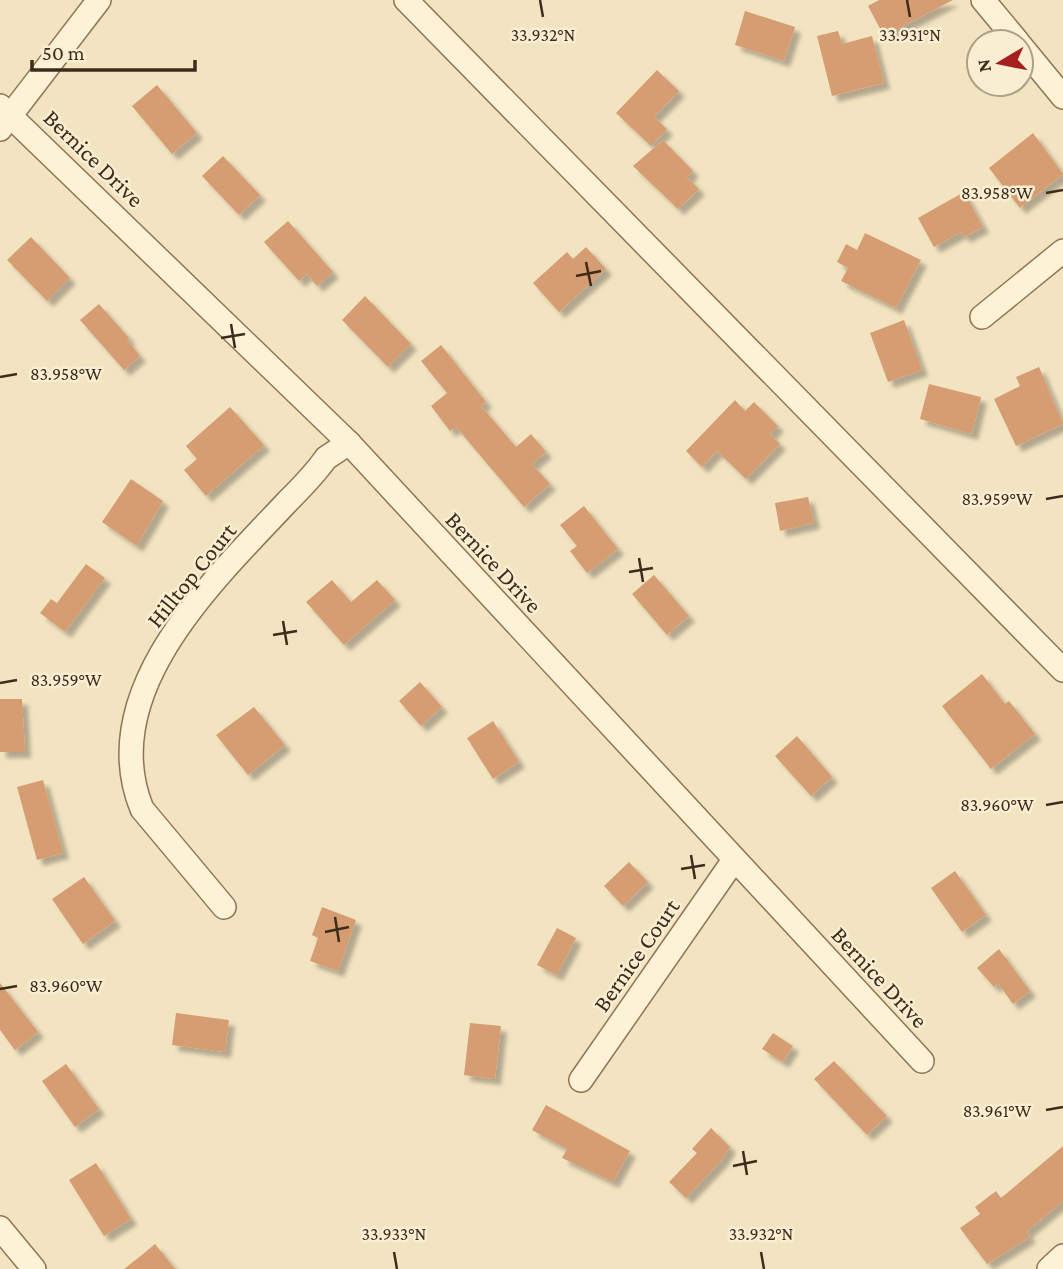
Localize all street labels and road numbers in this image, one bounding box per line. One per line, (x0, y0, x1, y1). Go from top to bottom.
street label: Bernice Drive (38, 104, 150, 212)
street label: Bernice Drive (440, 506, 548, 618)
street label: Hilltop Court (141, 517, 242, 633)
street label: Bernice Court (587, 893, 685, 1017)
street label: Bernice Drive (826, 921, 934, 1033)

